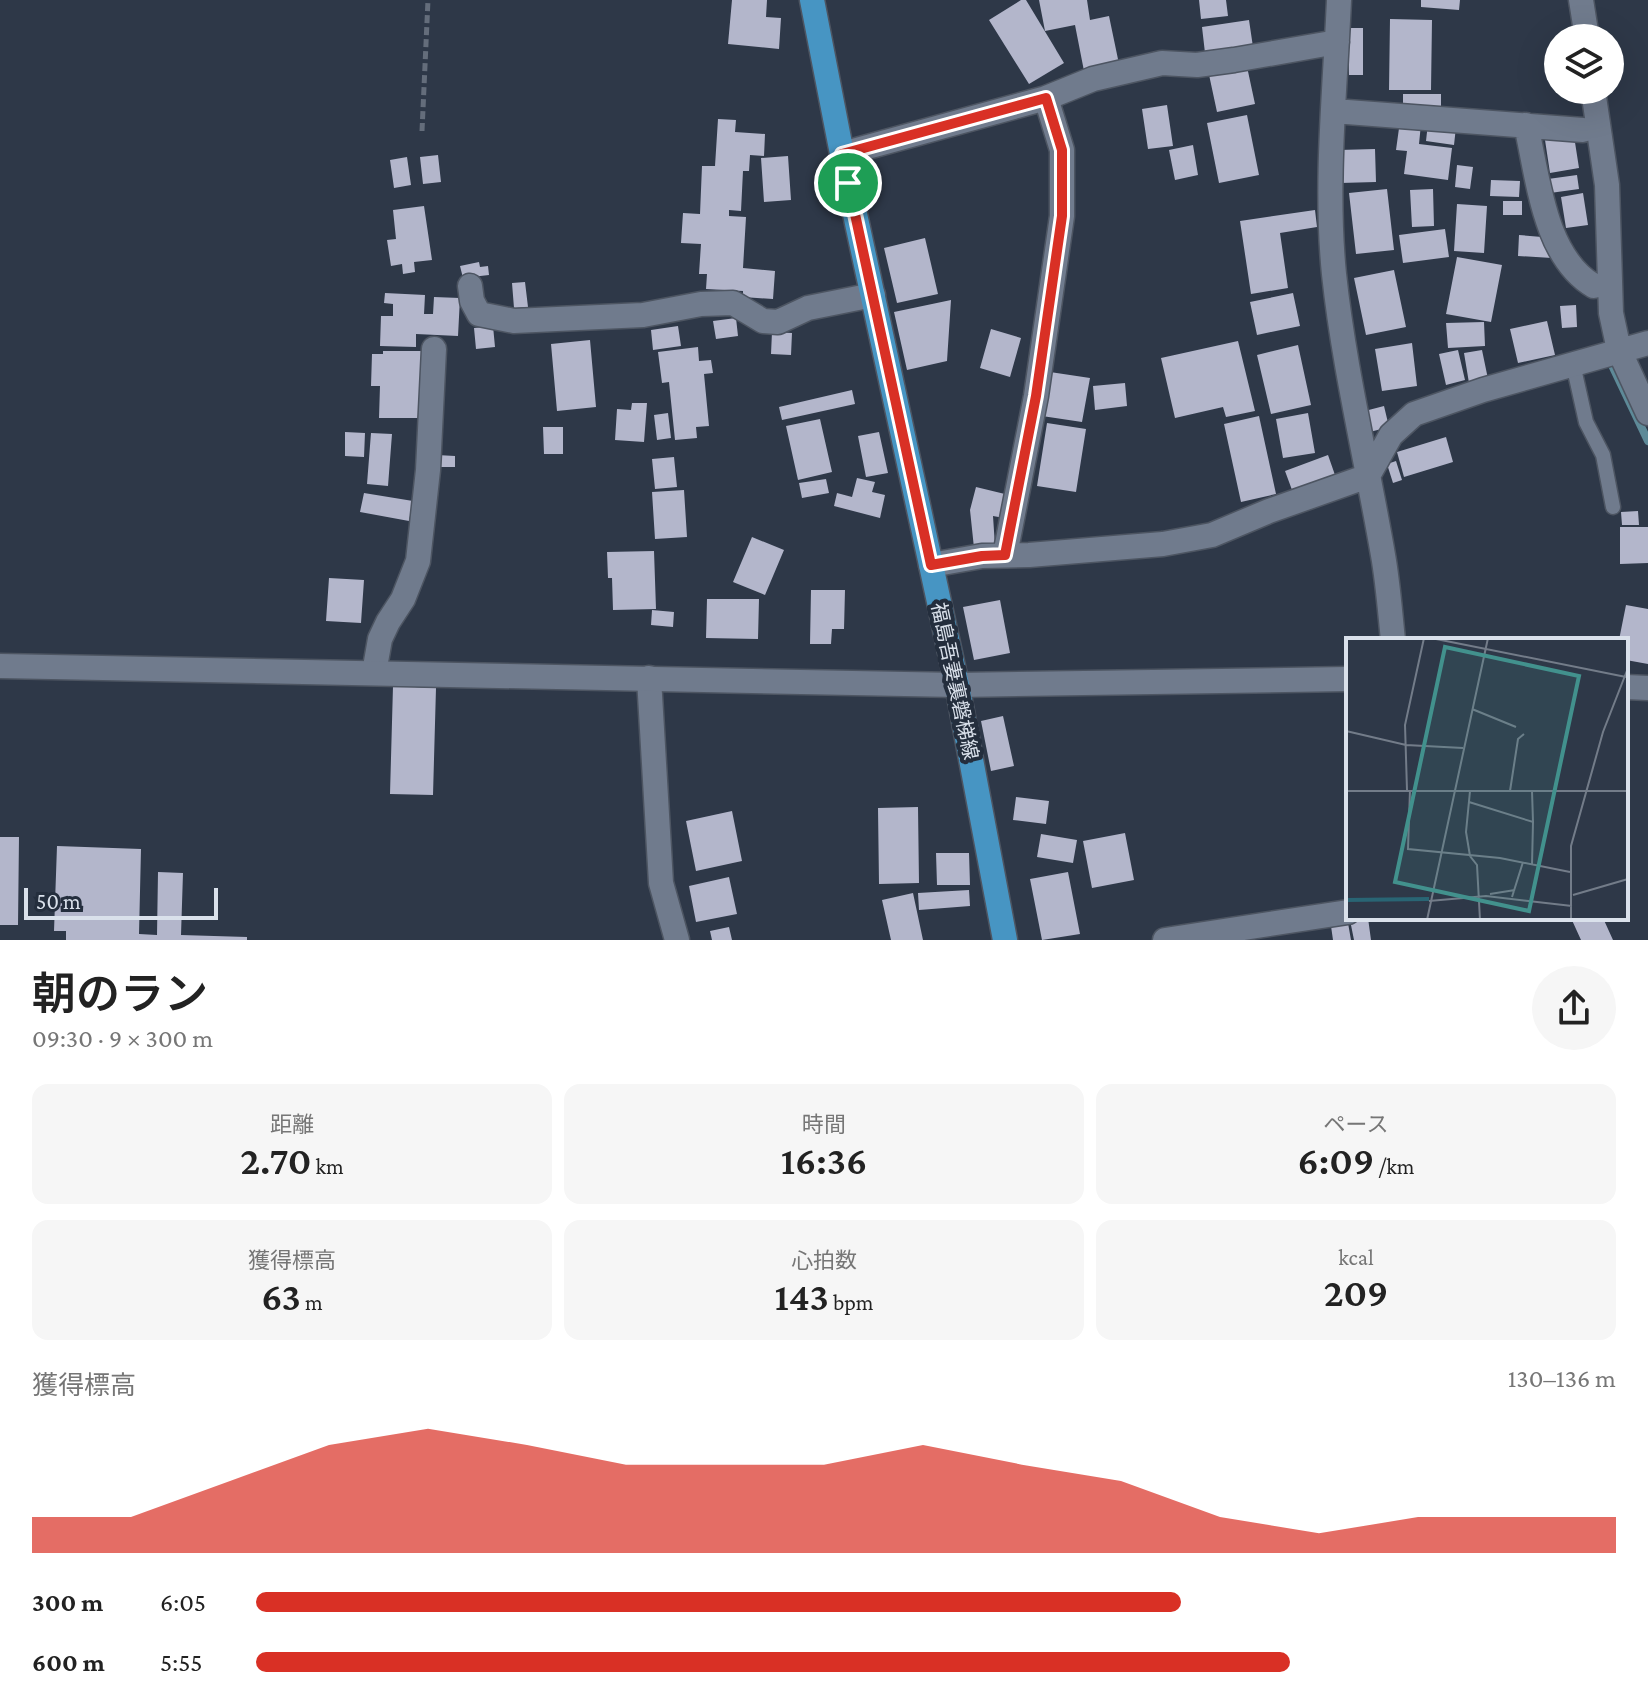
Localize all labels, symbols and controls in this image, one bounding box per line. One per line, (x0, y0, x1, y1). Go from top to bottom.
map controls (1544, 24, 1624, 104)
button: layers (1544, 24, 1624, 104)
pin (814, 149, 882, 217)
icon: arrive (826, 161, 870, 205)
street label: 福島吾妻裏磐梯線 (928, 600, 982, 762)
inset map (1346, 638, 1628, 920)
scale bar (24, 884, 218, 920)
text: 50 m (36, 889, 81, 914)
button: share (1532, 966, 1616, 1050)
text: 朝のラン (32, 970, 208, 1018)
text: 09:30 · 9 × 300 m (32, 1024, 213, 1053)
text: 距離 (270, 1112, 314, 1137)
text: 時間 (802, 1112, 846, 1137)
text: ペース (1324, 1112, 1388, 1137)
text: 2.70 (240, 1138, 311, 1183)
text: 16:36 (781, 1138, 867, 1183)
text: 6:09 (1298, 1138, 1374, 1183)
text: km (311, 1154, 344, 1179)
text: /km (1374, 1154, 1414, 1179)
text: kcal (1338, 1245, 1374, 1270)
text: 獲得標高 (248, 1248, 336, 1273)
text: 心拍数 (791, 1248, 857, 1273)
text: 209 (1324, 1270, 1388, 1315)
text: 63 (261, 1274, 301, 1319)
text: 143 (775, 1274, 829, 1319)
text: m (301, 1290, 323, 1315)
text: bpm (829, 1290, 873, 1315)
text: 130–136 m (1508, 1364, 1616, 1393)
text: 獲得標高 (32, 1371, 136, 1400)
text: 300 m (32, 1588, 103, 1617)
text: 6:05 (160, 1588, 206, 1617)
text: 600 m (32, 1648, 105, 1677)
text: 5:55 (160, 1648, 202, 1677)

